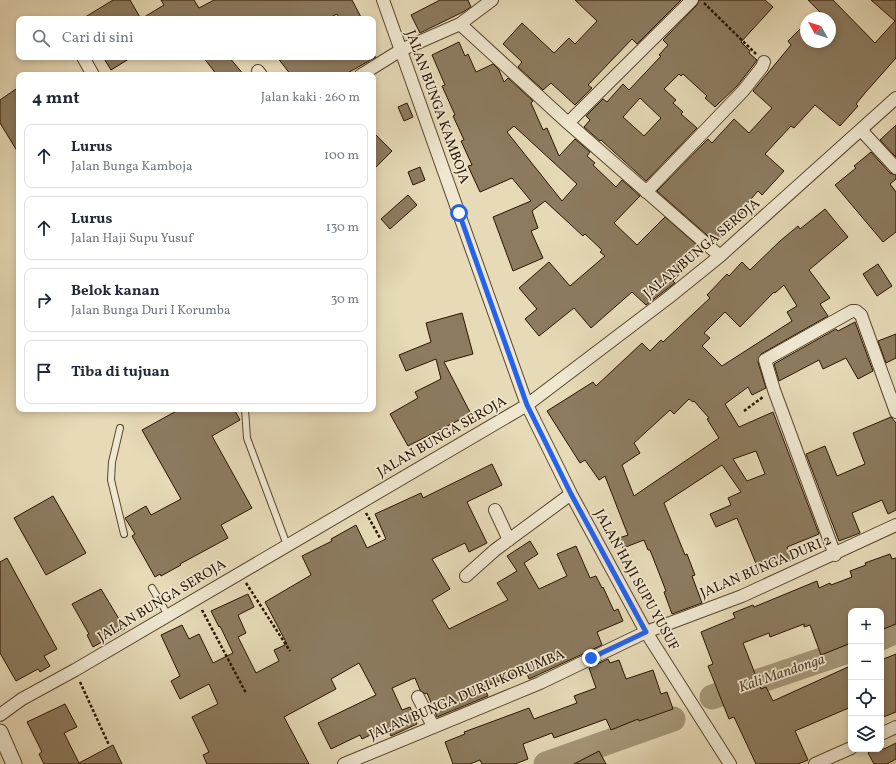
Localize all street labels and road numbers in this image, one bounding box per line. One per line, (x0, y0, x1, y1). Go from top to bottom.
street label: JALAN BUNGA KAMBOJA (400, 28, 474, 187)
street label: JALAN BUNGA SEROJA (640, 194, 764, 303)
street label: JALAN BUNGA SEROJA (374, 392, 510, 482)
street label: JALAN HAJI SUPU YUSUF (589, 506, 683, 654)
street label: JALAN BUNGA DURI 2 (697, 531, 835, 603)
street label: JALAN BUNGA SEROJA (94, 555, 230, 647)
street label: JALAN BUNGA DURI I KORUMBA (366, 645, 568, 745)

